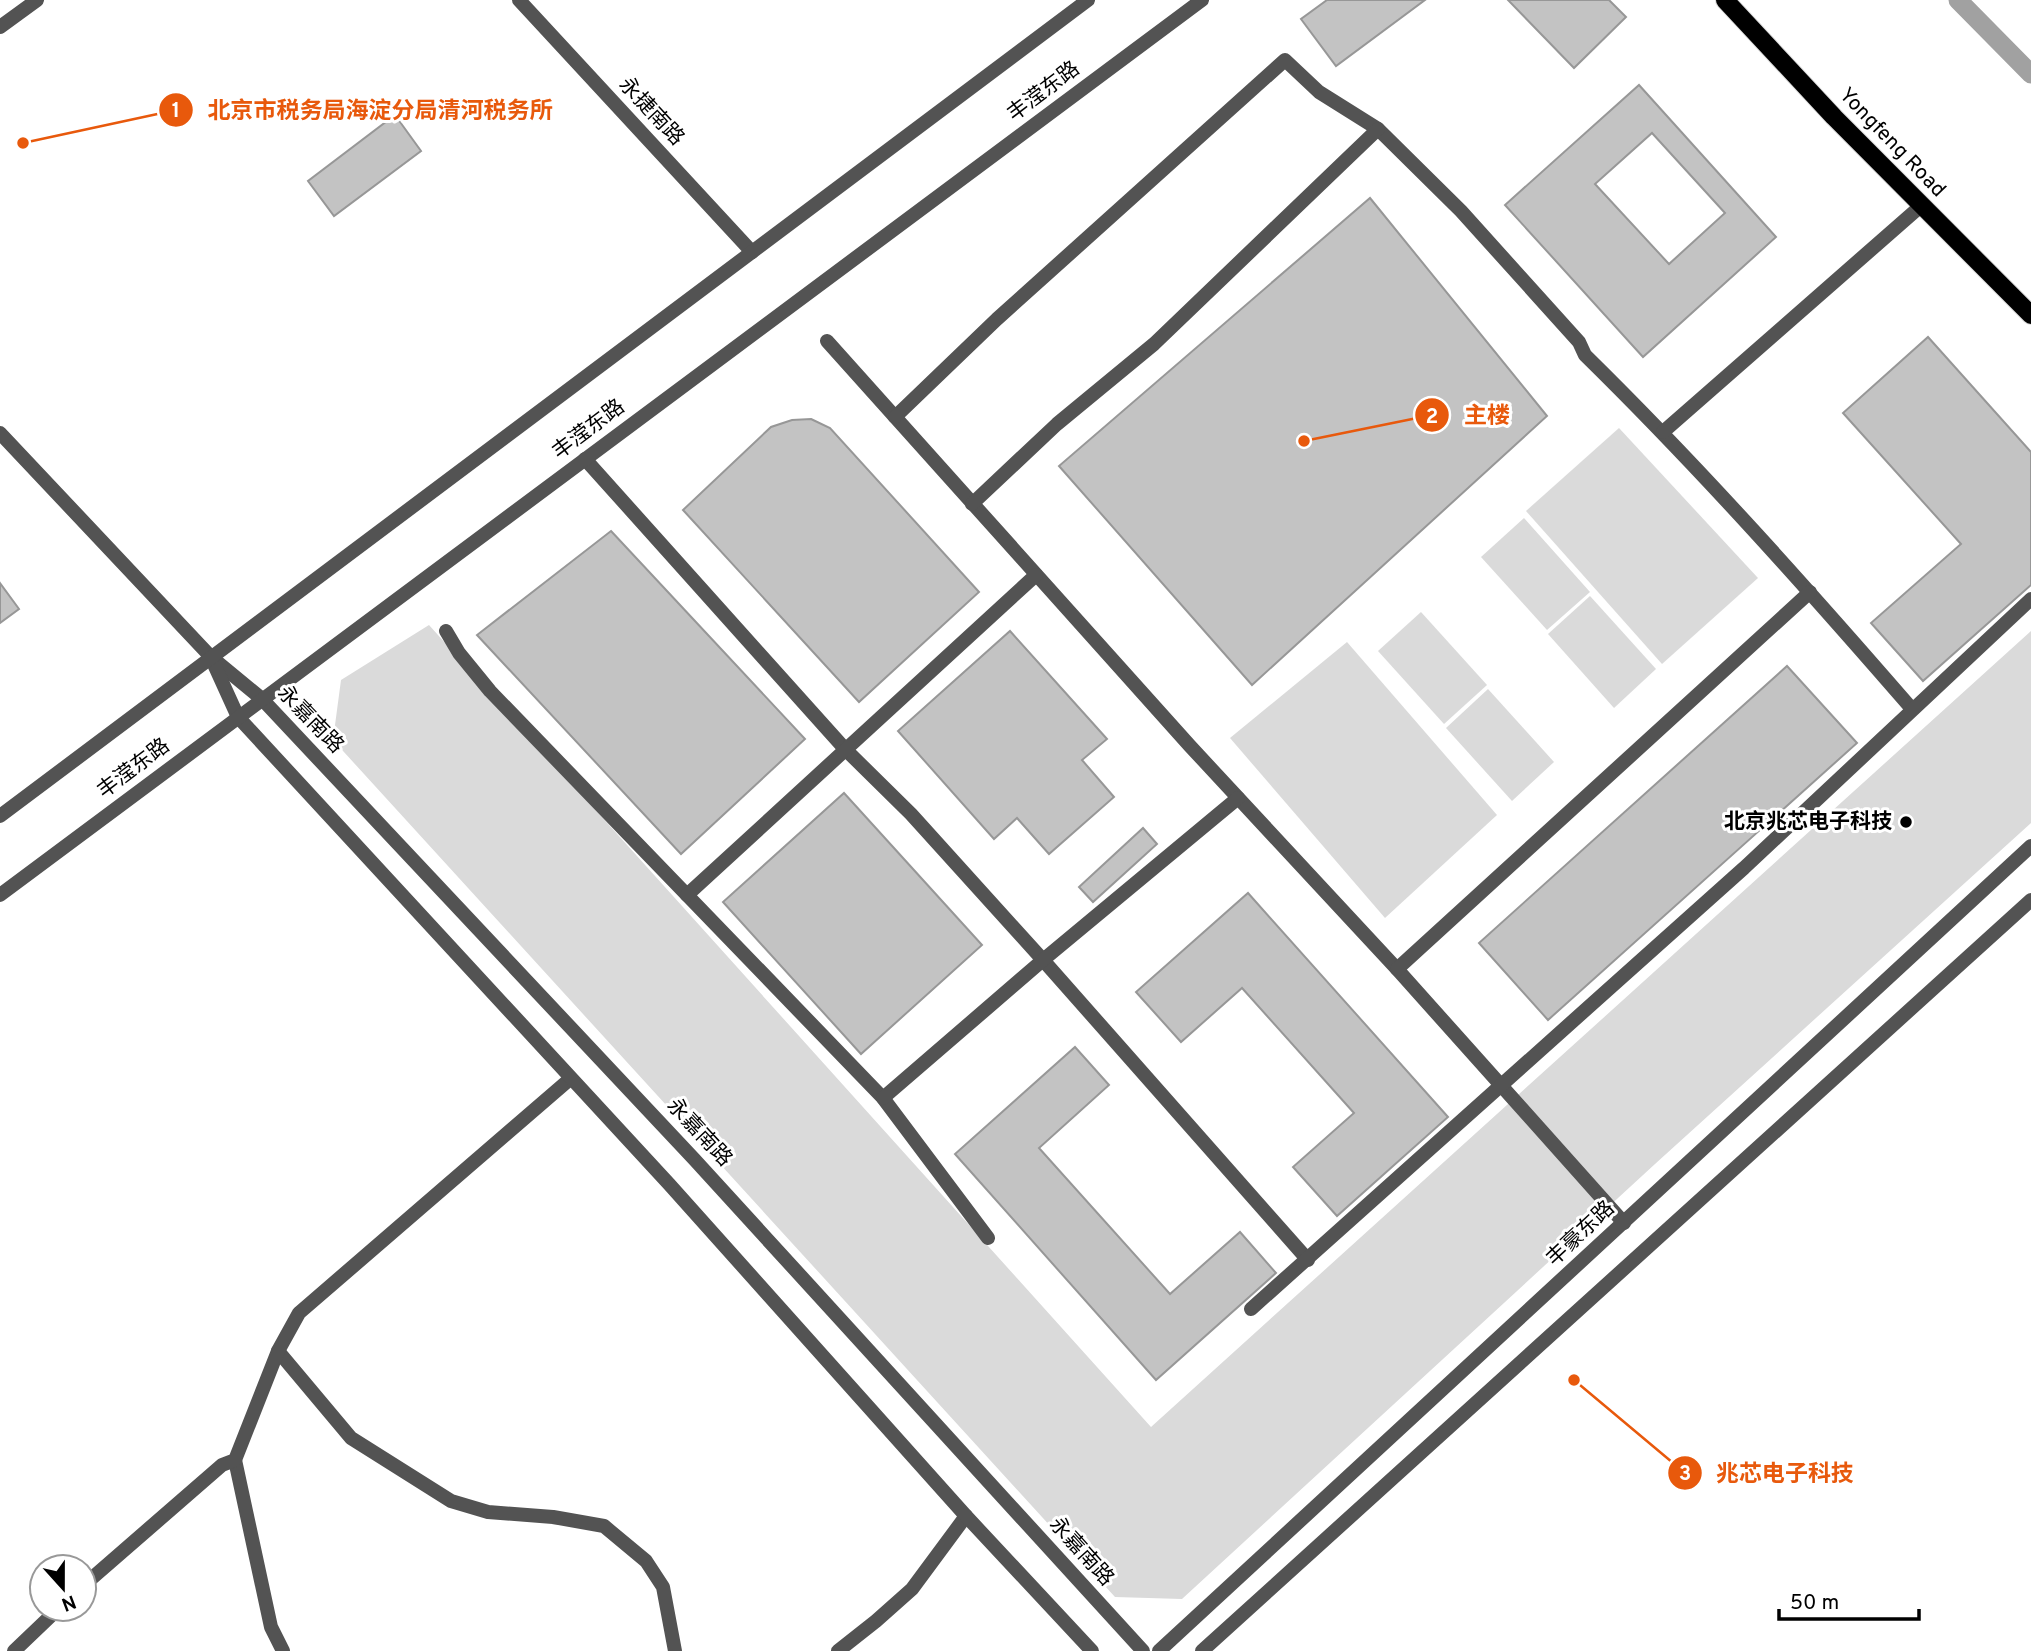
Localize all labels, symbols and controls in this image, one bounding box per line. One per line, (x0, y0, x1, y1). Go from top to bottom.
street label: 丰滢东路 (1002, 56, 1086, 128)
street label: 永捷南路 (612, 72, 690, 152)
street label: Yongfeng Road (1833, 82, 1951, 204)
callout: 北京市税务局海淀分局清河税务所 (159, 88, 567, 132)
text: 北京市税务局海淀分局清河税务所 (208, 97, 553, 127)
text: 1 (172, 98, 180, 125)
callout: 主楼 (1415, 393, 1524, 437)
street label: 丰滢东路 (547, 394, 631, 466)
text: 主楼 (1464, 403, 1510, 432)
text: 2 (1426, 404, 1438, 431)
street label: 永嘉南路 (271, 680, 349, 760)
street label: 丰滢东路 (92, 733, 176, 805)
place label: 北京兆芯电子科技 (1724, 809, 1892, 836)
marker: 北京兆芯电子科技 (1898, 814, 1914, 830)
street label: 永嘉南路 (660, 1093, 738, 1173)
street label: 丰豪东路 (1541, 1195, 1621, 1273)
callout: 兆芯电子科技 (1667, 1451, 1868, 1495)
text: 3 (1679, 1461, 1691, 1488)
text: 兆芯电子科技 (1716, 1461, 1854, 1490)
street label: 永嘉南路 (1043, 1512, 1119, 1592)
north arrow (28, 1553, 98, 1623)
scale bar (1779, 1578, 1919, 1622)
text: N (58, 1588, 79, 1616)
text: 50 m (1790, 1590, 1839, 1617)

